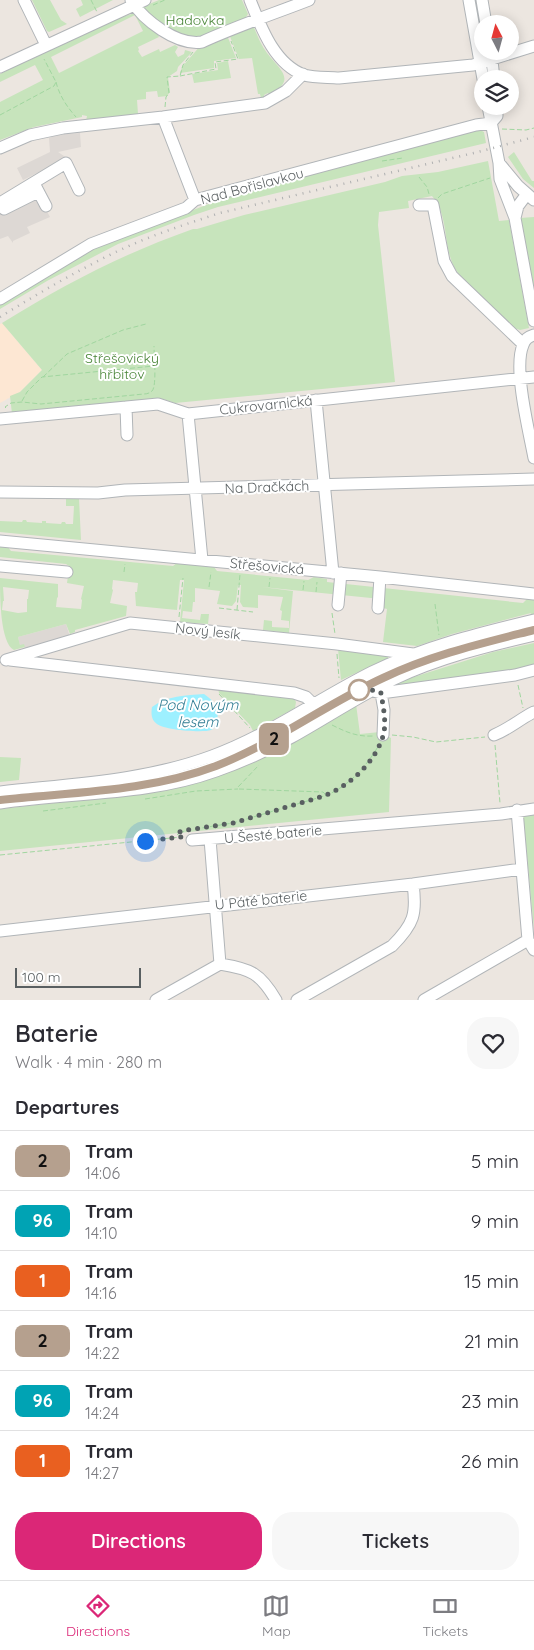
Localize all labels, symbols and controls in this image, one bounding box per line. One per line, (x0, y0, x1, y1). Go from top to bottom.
park label: Hadovka (166, 11, 224, 29)
north arrow (474, 15, 519, 60)
map controls (474, 15, 519, 115)
button: layers (474, 70, 519, 115)
street label: Nad Bořislavkou (198, 164, 306, 208)
park label: Střešovický hřbitov (85, 349, 159, 383)
street label: Cukrovarnická (219, 391, 313, 419)
street label: Na Dračkách (224, 477, 310, 497)
street label: Střešovická (229, 554, 305, 578)
street label: Nový lesík (174, 619, 242, 643)
unlabelled marker (348, 679, 370, 701)
water label: Pod Novým lesem (157, 695, 239, 731)
line badge: 2 (258, 723, 290, 755)
text: 2 (269, 727, 279, 750)
street label: U Šesté baterie (223, 821, 323, 847)
your location (133, 829, 158, 854)
street label: U Páté baterie (214, 886, 308, 914)
scale bar (15, 965, 141, 988)
text: 100 m (22, 968, 60, 986)
button: heart (467, 1017, 519, 1069)
text: Baterie (15, 1018, 98, 1048)
text: Walk · 4 min · 280 m (15, 1052, 162, 1072)
text: Departures (15, 1095, 119, 1119)
text: Tram (85, 1139, 133, 1163)
text: 2 (37, 1149, 48, 1172)
text: 5 min (471, 1149, 519, 1173)
text: 14:06 (85, 1163, 120, 1183)
text: Tram (85, 1199, 133, 1223)
text: 96 (32, 1209, 53, 1232)
text: 9 min (471, 1209, 519, 1233)
text: 14:10 (85, 1223, 118, 1243)
text: Tram (85, 1259, 133, 1283)
text: 1 (39, 1269, 46, 1292)
text: 15 min (464, 1269, 519, 1293)
text: 14:16 (85, 1283, 117, 1303)
text: Tram (85, 1319, 133, 1343)
text: 2 (37, 1329, 48, 1352)
text: 21 min (464, 1329, 519, 1353)
text: 14:22 (85, 1343, 120, 1363)
text: Tram (85, 1379, 133, 1403)
text: 96 (32, 1389, 53, 1412)
text: 23 min (461, 1389, 519, 1413)
text: 14:24 (85, 1403, 119, 1423)
text: Tram (85, 1439, 133, 1463)
text: 1 (39, 1449, 46, 1472)
text: 26 min (461, 1449, 519, 1473)
text: 14:27 (85, 1463, 119, 1483)
button: Directions (15, 1512, 262, 1570)
button: Tickets (272, 1512, 519, 1570)
tab: Directions (66, 1592, 130, 1640)
tab: Map (262, 1592, 291, 1640)
tab: Tickets (423, 1592, 468, 1640)

